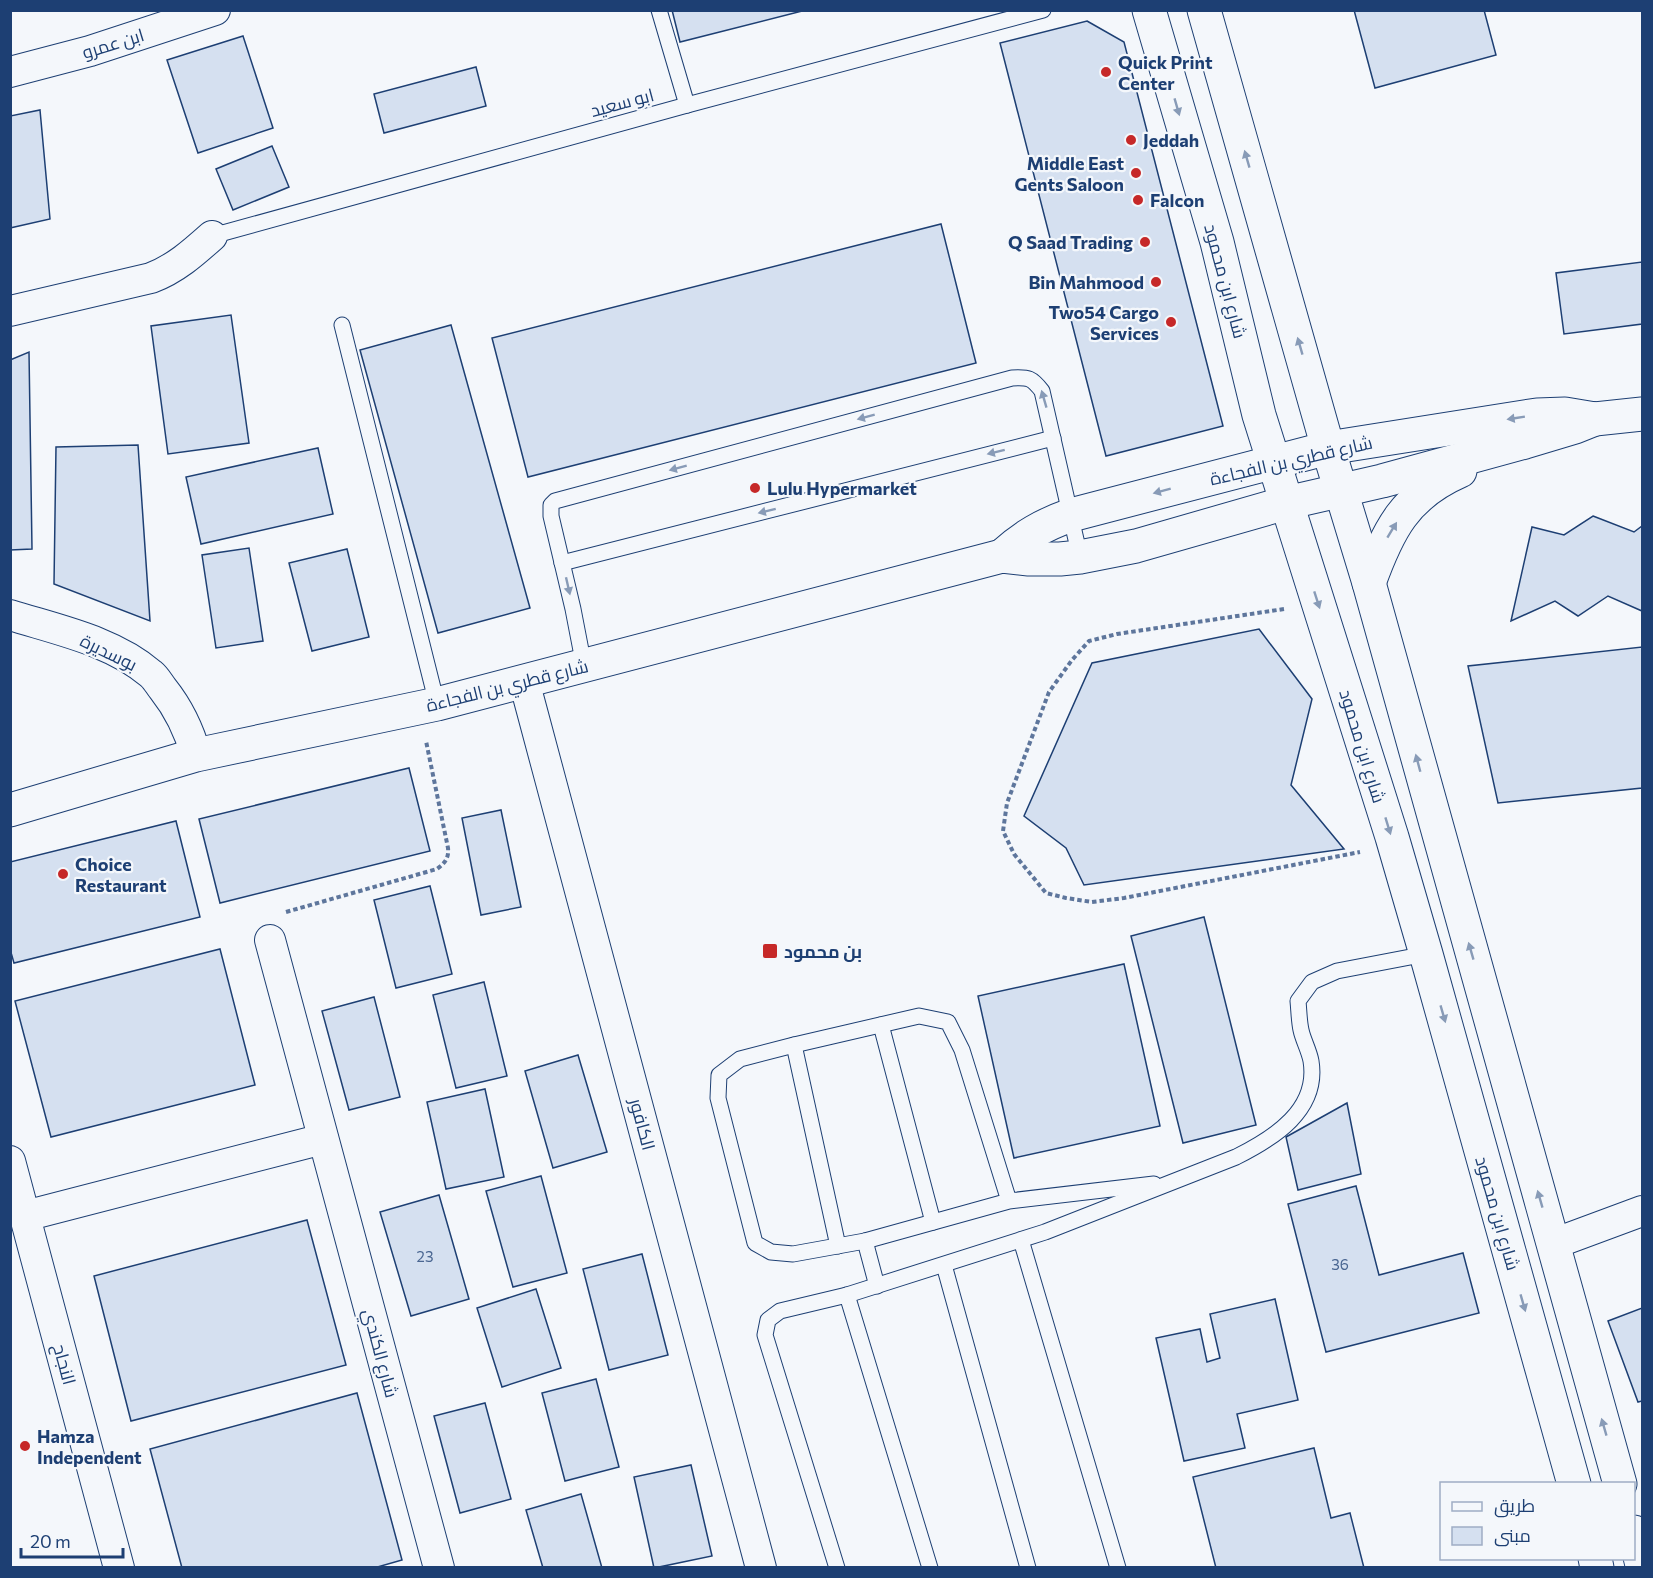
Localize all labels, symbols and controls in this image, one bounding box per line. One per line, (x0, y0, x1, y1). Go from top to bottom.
street label: ابن عمرو (79, 23, 147, 64)
place label: Quick Print Center (1118, 51, 1213, 94)
marker: Quick Print Center (1099, 65, 1113, 79)
street label: ابو سعيد (588, 83, 656, 122)
one-way arrow (1173, 98, 1183, 116)
place label: Jeddah (1143, 129, 1199, 151)
marker: Jeddah (1124, 133, 1138, 147)
one-way arrow (1242, 149, 1251, 167)
place label: Middle East Gents Saloon (1014, 152, 1124, 195)
marker: Middle East Gents Saloon (1129, 166, 1143, 180)
place label: Falcon (1150, 189, 1204, 211)
marker: Falcon (1131, 193, 1145, 207)
street label: شارع ابن محمود (1198, 221, 1252, 341)
place label: Q Saad Trading (1008, 231, 1133, 253)
marker: Q Saad Trading (1138, 235, 1152, 249)
place label: Bin Mahmood (1028, 271, 1144, 293)
marker: Bin Mahmood (1149, 275, 1163, 289)
place label: Two54 Cargo Services (1048, 301, 1159, 344)
marker: Two54 Cargo Services (1164, 315, 1178, 329)
one-way arrow (1295, 337, 1304, 355)
one-way arrow (1039, 390, 1048, 408)
one-way arrow (857, 413, 875, 422)
one-way arrow (1506, 414, 1525, 423)
street label: شارع قطري بن الفجاءة (1208, 431, 1375, 493)
one-way arrow (987, 448, 1005, 457)
one-way arrow (669, 464, 687, 473)
place label: Lulu Hypermarket (767, 477, 917, 499)
marker: Lulu Hypermarket (748, 481, 762, 495)
one-way arrow (1153, 487, 1171, 496)
one-way arrow (758, 506, 776, 516)
one-way arrow (1387, 521, 1397, 538)
one-way arrow (563, 577, 573, 595)
one-way arrow (1313, 591, 1323, 609)
street label: بوسديرة (77, 629, 141, 676)
street label: شارع قطري بن الفجاءة (424, 654, 591, 720)
street label: شارع ابن محمود (1333, 687, 1391, 806)
one-way arrow (1413, 753, 1423, 772)
one-way arrow (1384, 817, 1393, 835)
place label: Choice Restaurant (75, 853, 167, 896)
marker: Choice Restaurant (56, 867, 70, 881)
place label: بن محمود (784, 940, 862, 963)
one-way arrow (1465, 941, 1475, 960)
marker: بن محمود (761, 942, 779, 960)
one-way arrow (1439, 1005, 1448, 1023)
street label: الكافور (624, 1095, 660, 1153)
street label: شارع ابن محمود (1469, 1153, 1525, 1273)
one-way arrow (1535, 1190, 1544, 1208)
house number: 23 (417, 1247, 433, 1265)
house number: 36 (1331, 1255, 1349, 1273)
one-way arrow (1519, 1293, 1529, 1312)
street label: شارع الكندي (355, 1306, 403, 1401)
street label: النجاح (47, 1341, 81, 1388)
one-way arrow (1599, 1418, 1608, 1436)
place label: Hamza Independent (37, 1425, 142, 1468)
marker: Hamza Independent (18, 1439, 32, 1453)
legend (1440, 1482, 1635, 1560)
text: طريق (1494, 1494, 1535, 1518)
scale bar (21, 1521, 123, 1559)
text: مبنى (1494, 1524, 1531, 1547)
text: 20 m (30, 1530, 71, 1552)

